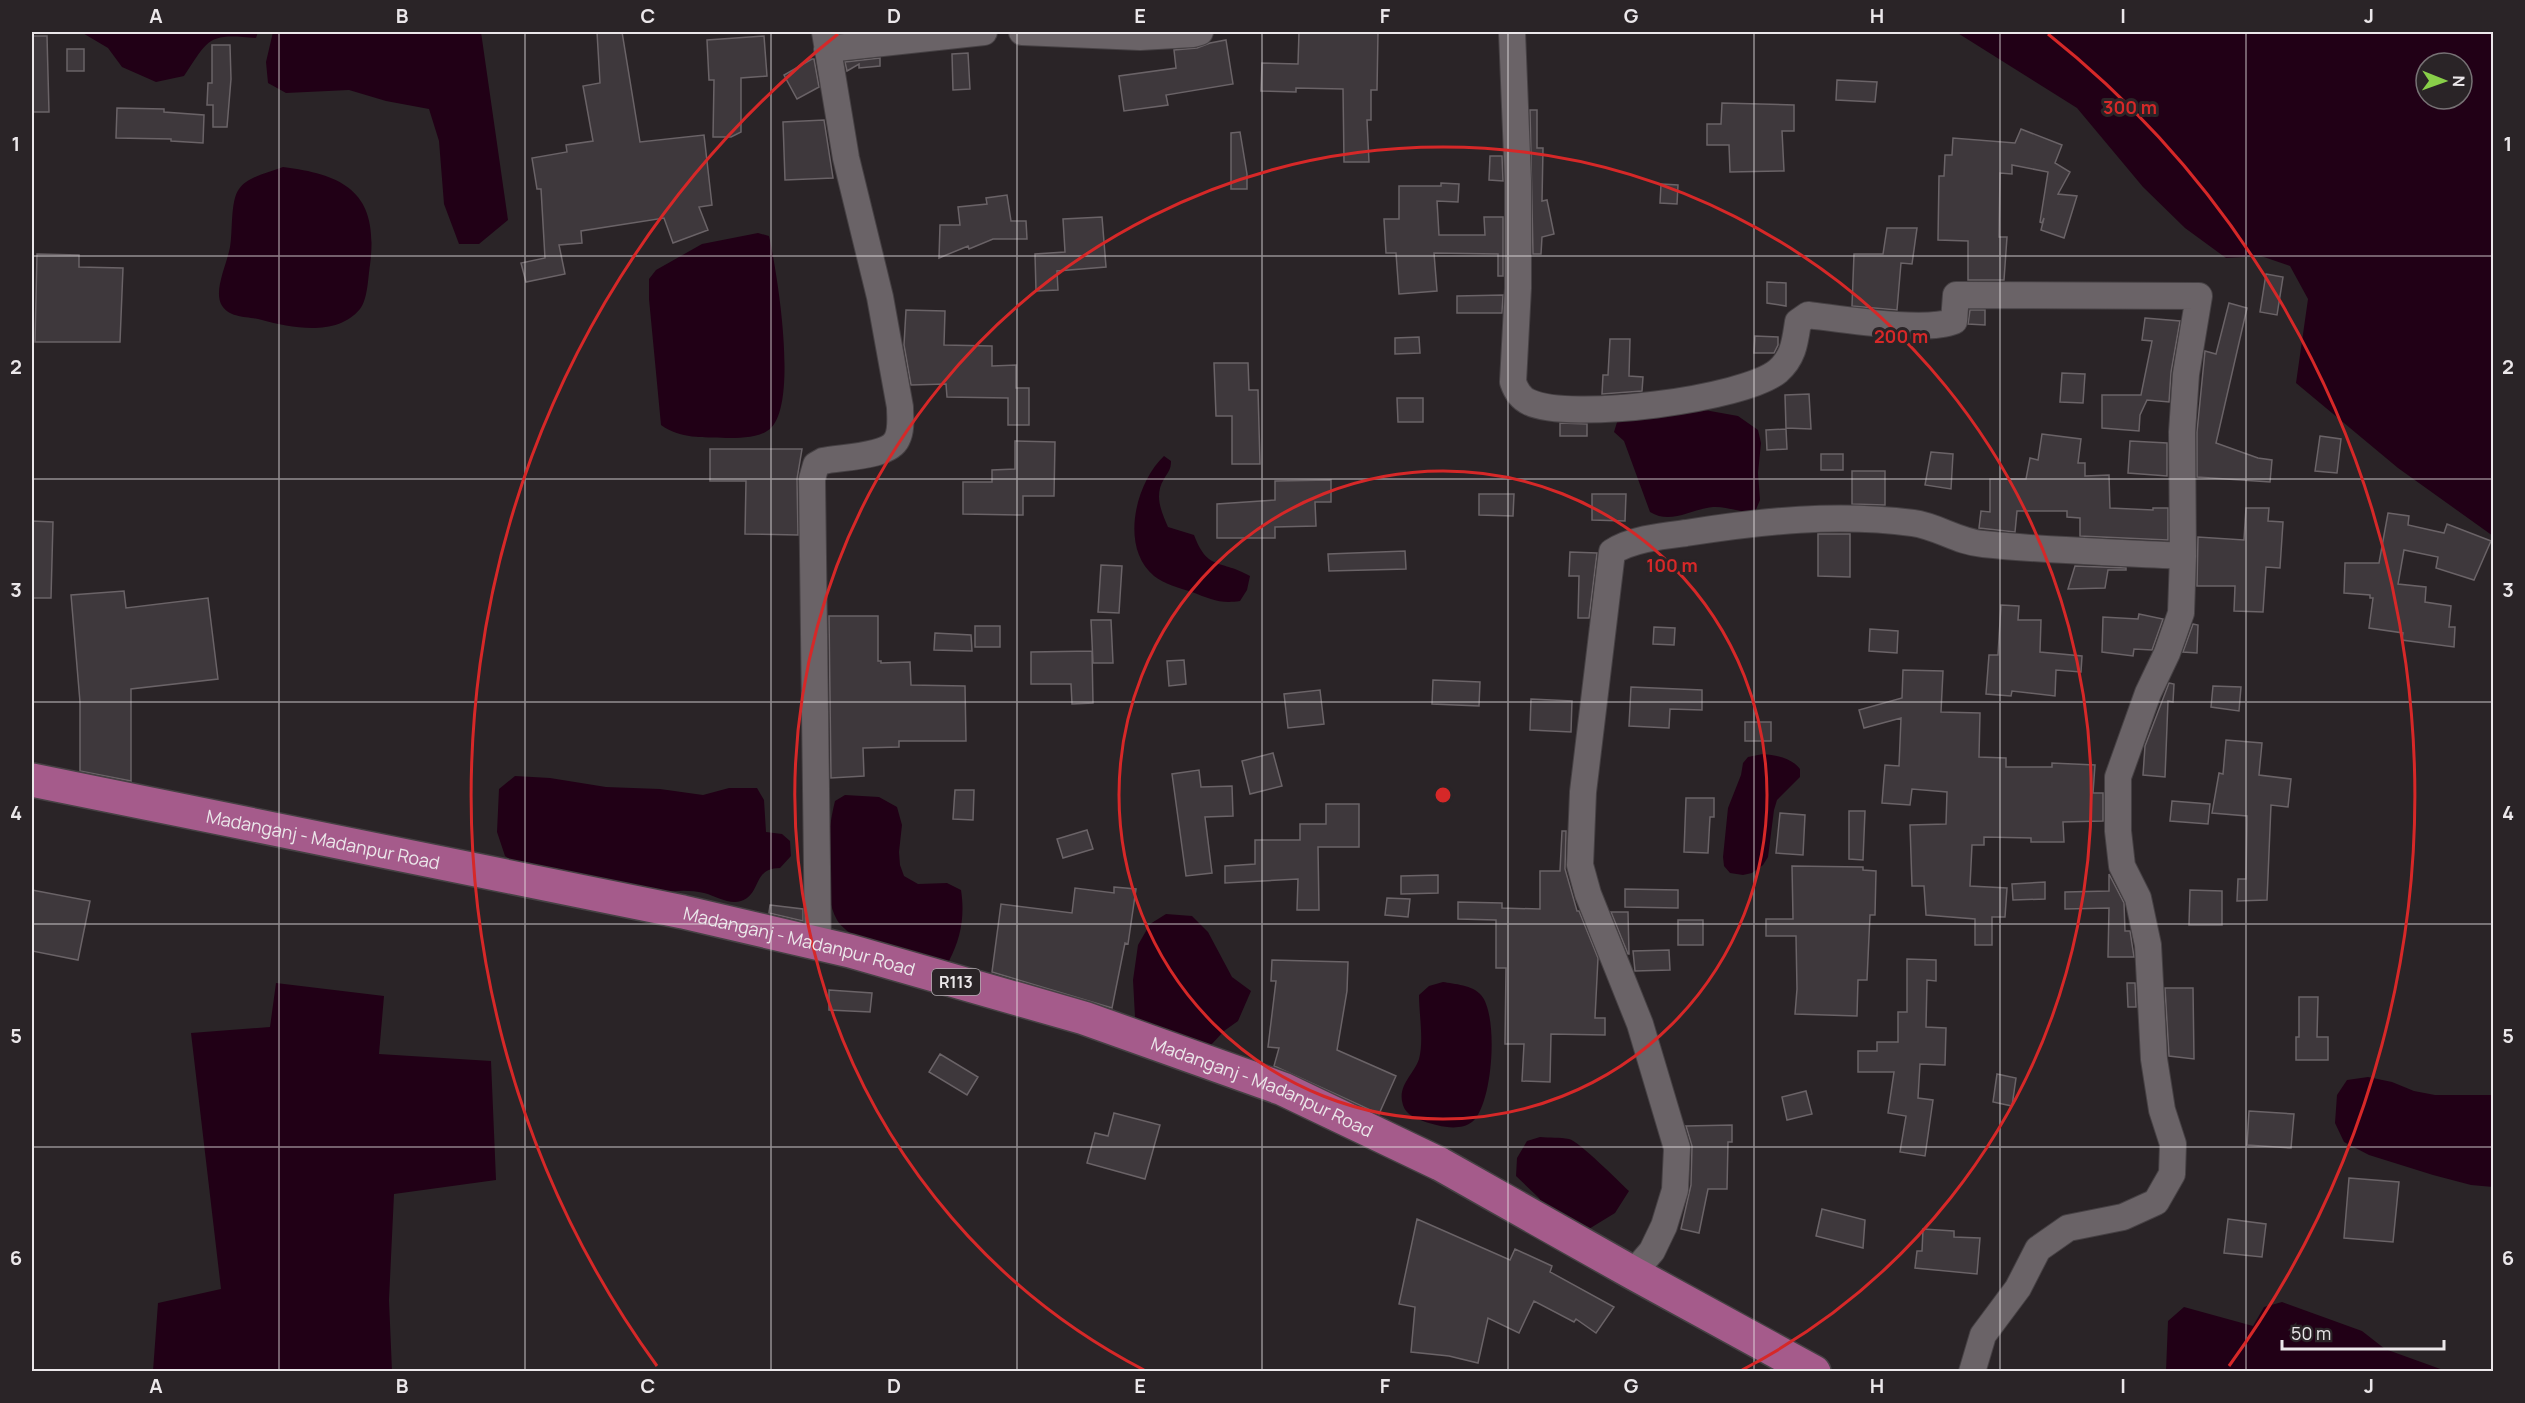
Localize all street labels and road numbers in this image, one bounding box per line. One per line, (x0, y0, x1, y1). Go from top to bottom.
street label: Madanganj - Madanpur Road (204, 804, 442, 874)
street label: Madanganj - Madanpur Road (681, 901, 918, 981)
road number: R113 (932, 969, 980, 995)
street label: Madanganj - Madanpur Road (1148, 1031, 1377, 1142)

